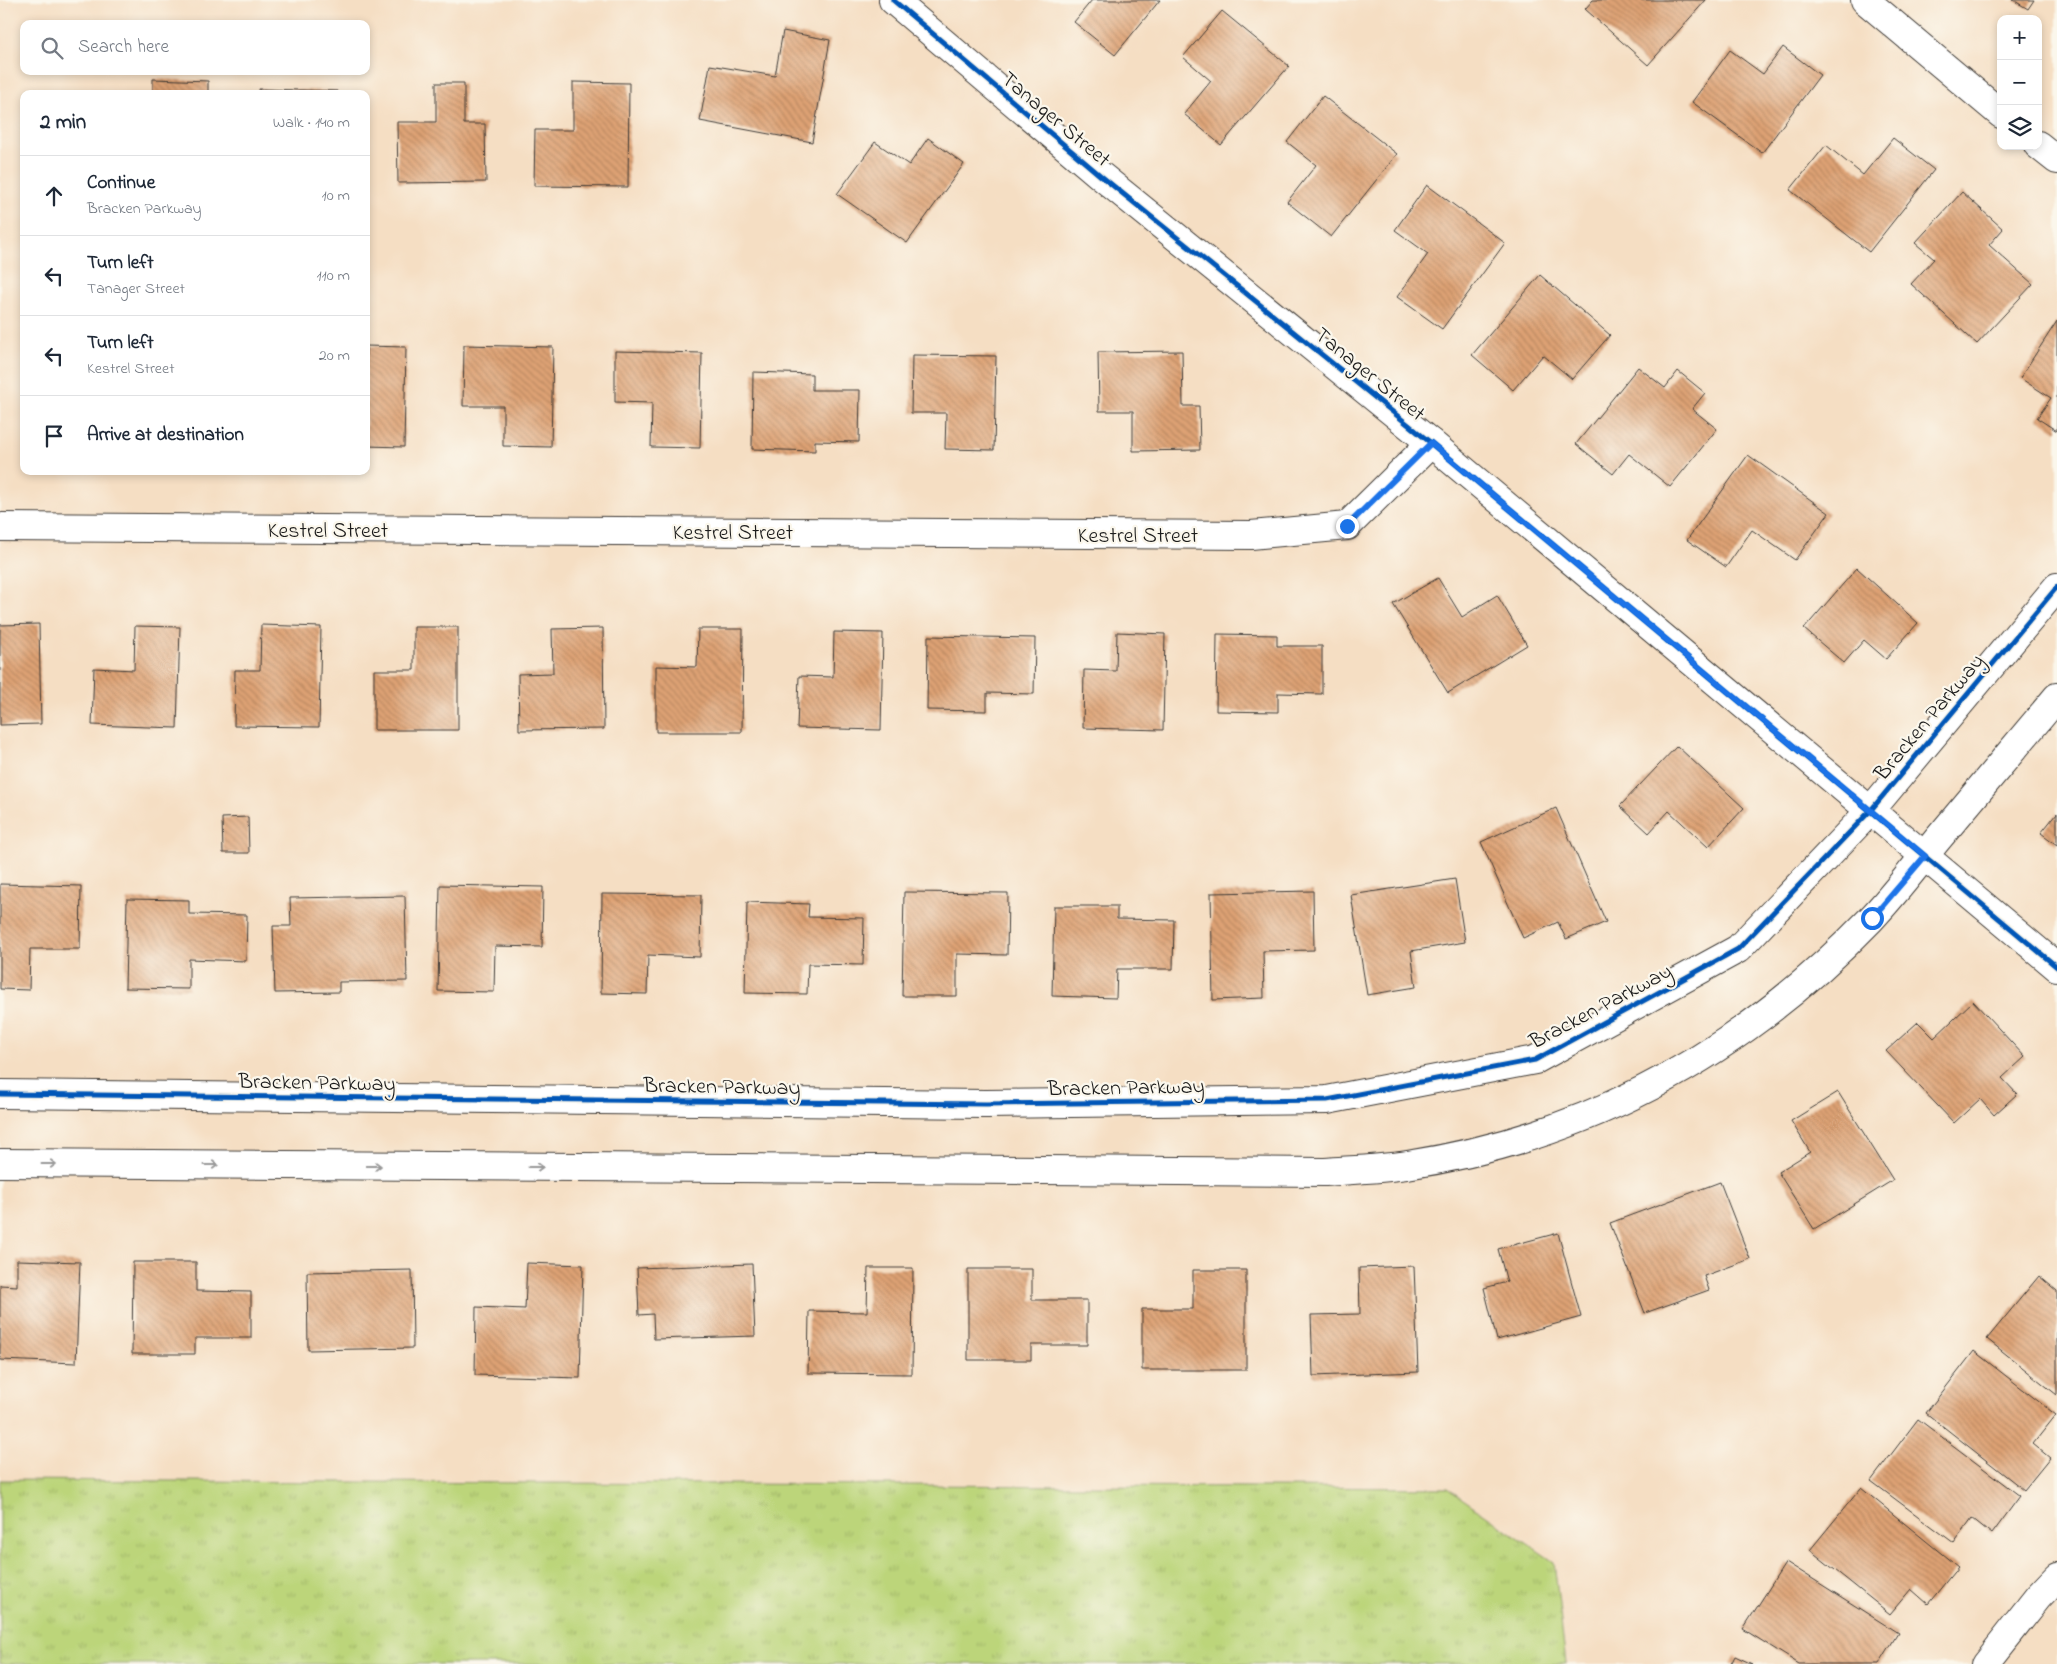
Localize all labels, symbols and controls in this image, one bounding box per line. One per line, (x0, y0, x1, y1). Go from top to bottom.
map controls (1997, 15, 2042, 150)
button: + (1997, 15, 2042, 60)
search box (20, 20, 370, 75)
icon: search (38, 34, 66, 62)
text: Search here (78, 34, 169, 61)
button: − (1997, 60, 2042, 105)
street label: Tanager Street (993, 65, 1117, 177)
button: layers (1997, 105, 2042, 150)
text: 2 min (40, 108, 86, 138)
text: Walk · 140 m (273, 111, 350, 135)
text: Continue (87, 170, 155, 197)
icon: ahead (40, 182, 68, 210)
text: 10 m (322, 184, 350, 208)
text: Bracken Parkway (87, 197, 201, 221)
text: Turn left (87, 250, 154, 277)
icon: left (40, 262, 68, 290)
text: 110 m (316, 264, 350, 288)
text: Tanager Street (87, 277, 185, 301)
street label: Tanager Street (1306, 321, 1432, 431)
text: Turn left (87, 330, 154, 357)
icon: left (40, 342, 68, 370)
text: 20 m (319, 344, 350, 368)
text: Kestrel Street (87, 357, 175, 381)
icon: arrive (40, 422, 68, 450)
text: Arrive at destination (87, 422, 244, 449)
route end (1336, 515, 1359, 538)
street label: Kestrel Street (268, 516, 389, 548)
street label: Kestrel Street (673, 518, 794, 550)
street label: Kestrel Street (1078, 521, 1199, 553)
street label: Bracken Parkway (1867, 647, 1994, 790)
route start (1861, 907, 1884, 930)
street label: Bracken Parkway (1524, 957, 1679, 1060)
street label: Bracken Parkway (237, 1067, 396, 1102)
street label: Bracken Parkway (642, 1071, 801, 1106)
street label: Bracken Parkway (1046, 1072, 1205, 1107)
one-way arrow (40, 1159, 56, 1169)
one-way arrow (202, 1160, 219, 1170)
one-way arrow (365, 1161, 381, 1171)
one-way arrow (528, 1162, 544, 1172)

